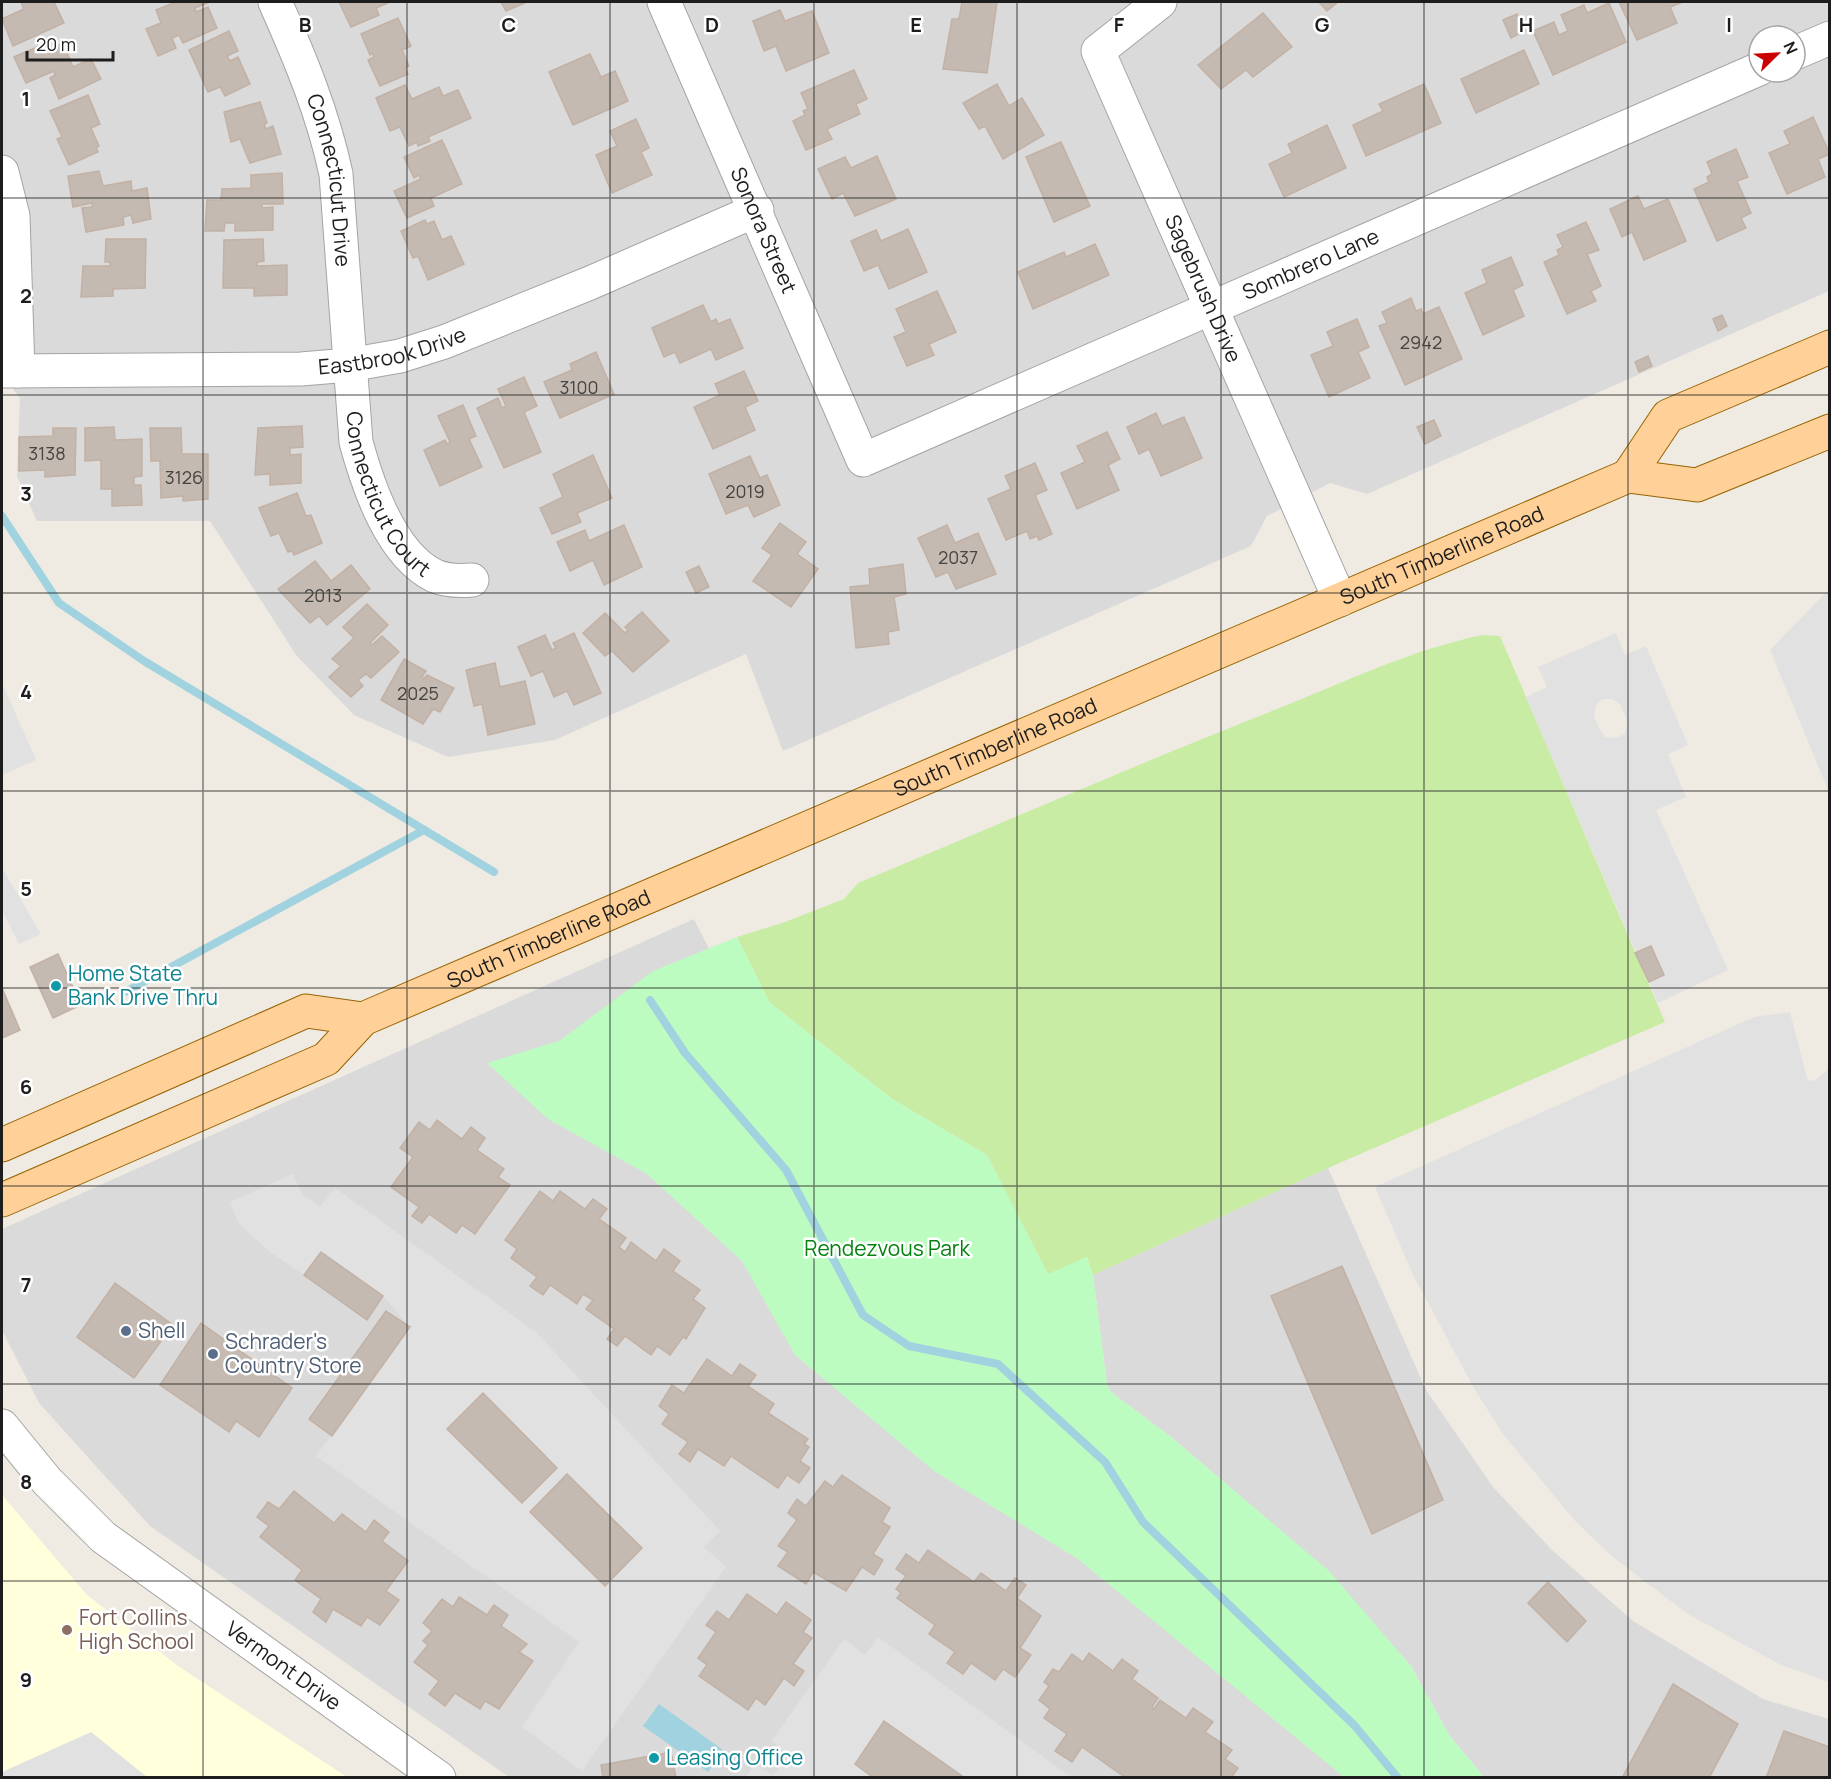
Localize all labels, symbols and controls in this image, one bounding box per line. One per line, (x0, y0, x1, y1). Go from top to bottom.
text: B (299, 11, 312, 38)
text: C (502, 11, 516, 38)
text: D (705, 11, 719, 38)
text: E (910, 11, 922, 38)
text: F (1114, 11, 1125, 38)
text: G (1315, 11, 1330, 38)
text: H (1519, 11, 1533, 38)
text: I (1726, 11, 1732, 38)
scale bar (27, 24, 112, 62)
north arrow (1747, 24, 1807, 84)
text: 20 m (36, 32, 76, 56)
text: N (1778, 38, 1803, 58)
text: 1 (22, 85, 30, 112)
street label: Connecticut Drive (301, 90, 358, 268)
street label: Sonora Street (724, 163, 804, 297)
street label: Sagebrush Drive (1159, 210, 1249, 367)
street label: Sombrero Lane (1238, 222, 1383, 306)
text: 2 (20, 282, 32, 309)
street label: Eastbrook Drive (317, 320, 470, 381)
house number: 2942 (1400, 330, 1442, 354)
house number: 3100 (560, 375, 598, 399)
street label: Connecticut Court (341, 410, 436, 583)
house number: 3138 (28, 441, 66, 465)
house number: 3126 (165, 465, 203, 489)
house number: 2019 (725, 479, 765, 503)
text: 3 (20, 480, 32, 507)
street label: South Timberline Road (1335, 499, 1548, 611)
house number: 2037 (938, 545, 978, 569)
house number: 2013 (304, 583, 342, 607)
text: 4 (20, 678, 32, 705)
house number: 2025 (397, 681, 439, 705)
street label: South Timberline Road (889, 691, 1101, 803)
text: 5 (20, 875, 32, 902)
street label: South Timberline Road (442, 882, 655, 994)
place label: Home State Bank Drive Thru (68, 959, 218, 1011)
marker: Home State Bank Drive Thru (49, 979, 63, 993)
text: 6 (20, 1073, 32, 1100)
park label: Rendezvous Park (804, 1234, 970, 1262)
text: 7 (21, 1271, 31, 1298)
place label: Shell (138, 1316, 186, 1344)
marker: Shell (119, 1324, 133, 1338)
place label: Schrader's Country Store (225, 1327, 362, 1379)
marker: Schrader's Country Store (206, 1347, 220, 1361)
text: 8 (20, 1468, 32, 1495)
place label: Fort Collins High School (79, 1603, 194, 1655)
street label: Vermont Drive (220, 1615, 347, 1716)
marker: Fort Collins High School (60, 1623, 74, 1637)
text: 9 (20, 1666, 32, 1693)
place label: Leasing Office (666, 1743, 803, 1771)
marker: Leasing Office (647, 1751, 661, 1765)

